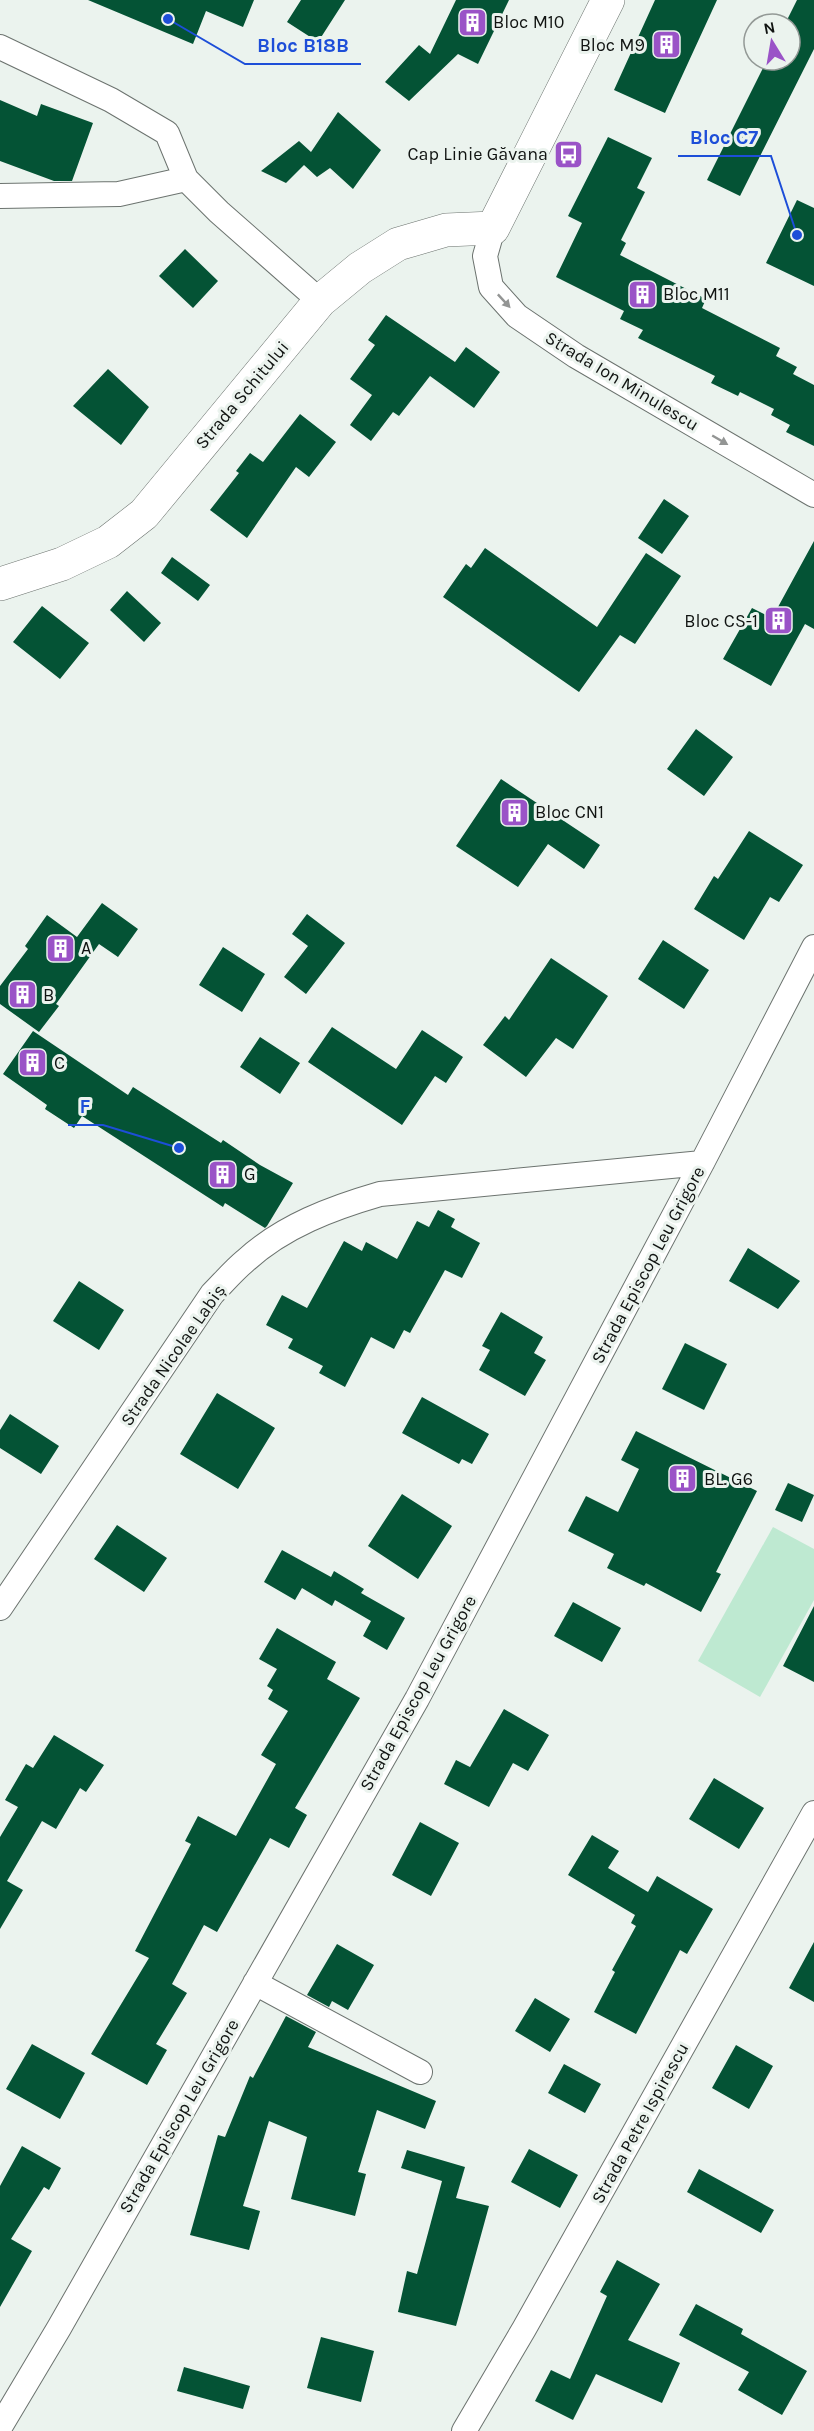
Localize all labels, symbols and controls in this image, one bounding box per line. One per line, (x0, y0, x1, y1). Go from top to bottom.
building icon: Bloc M10 (456, 6, 488, 38)
place label: Bloc M10 (493, 11, 565, 33)
north arrow (742, 12, 802, 72)
text: N (762, 17, 777, 38)
callout: Bloc B18B (245, 26, 361, 64)
building icon: Bloc M9 (650, 29, 682, 61)
text: Bloc B18B (257, 34, 349, 57)
place label: Bloc M9 (580, 34, 645, 56)
callout: Bloc C7 (678, 118, 771, 156)
text: Bloc C7 (690, 126, 758, 149)
bus stop icon: Cap Linie Găvana (553, 138, 585, 170)
place label: Cap Linie Găvana (408, 143, 548, 165)
building icon: Bloc M11 (626, 278, 658, 310)
place label: Bloc M11 (663, 283, 730, 305)
one-way arrow (497, 293, 510, 308)
street label: Strada Ion Minulescu (541, 326, 703, 436)
street label: Strada Schitului (190, 336, 294, 454)
one-way arrow (712, 435, 729, 445)
building icon: Bloc CS-1 (763, 605, 795, 637)
place label: Bloc CS-1 (684, 610, 758, 632)
building icon: Bloc CN1 (498, 796, 530, 828)
place label: Bloc CN1 (535, 801, 604, 823)
building icon: A (44, 932, 76, 964)
place label: A (81, 937, 91, 959)
building icon: B (6, 979, 38, 1011)
place label: B (43, 984, 54, 1006)
building icon: C (17, 1047, 49, 1079)
place label: C (54, 1052, 65, 1074)
callout: F (68, 1087, 103, 1125)
text: F (80, 1095, 91, 1118)
building icon: G (207, 1158, 239, 1190)
place label: G (244, 1163, 256, 1185)
street label: Strada Episcop Leu Grigore (587, 1163, 709, 1367)
street label: Strada Nicolae Labiș (116, 1280, 230, 1430)
building icon: BL. G6 (667, 1463, 699, 1495)
place label: BL. G6 (704, 1468, 753, 1490)
street label: Strada Episcop Leu Grigore (355, 1591, 481, 1795)
street label: Strada Episcop Leu Grigore (114, 2015, 244, 2217)
street label: Strada Petre Ispirescu (587, 2039, 693, 2207)

